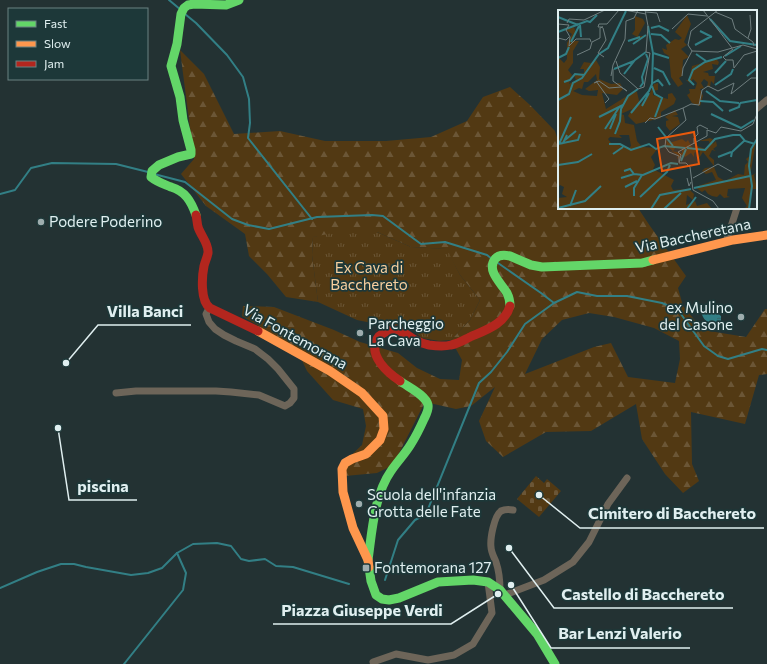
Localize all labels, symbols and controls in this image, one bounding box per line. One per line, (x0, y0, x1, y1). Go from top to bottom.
legend (8, 8, 148, 80)
inset map (558, 10, 757, 209)
text: Fast (44, 16, 67, 30)
text: Slow (44, 36, 71, 50)
text: Jam (44, 56, 64, 71)
place label: Podere Poderino (49, 212, 162, 230)
street label: Via Baccheretana (633, 214, 752, 256)
marker: Podere Poderino (36, 217, 46, 227)
park label: Ex Cava di Bacchereto (330, 258, 408, 293)
callout: Villa Banci (98, 297, 191, 325)
place label: ex Mulino del Casone (659, 298, 733, 333)
street label: Via Fontemorana (240, 300, 351, 372)
text: Villa Banci (107, 301, 183, 320)
marker: ex Mulino del Casone (736, 312, 746, 322)
place label: Parcheggio La Cava (368, 314, 444, 349)
marker: Parcheggio La Cava (355, 328, 365, 338)
callout: piscina (69, 472, 137, 500)
text: piscina (77, 476, 129, 495)
place label: Scuola dell'infanzia Grotta delle Fate (367, 485, 496, 520)
marker: Scuola dell'infanzia Grotta delle Fate (354, 499, 364, 509)
callout: Cimitero di Bacchereto (580, 500, 764, 528)
text: Cimitero di Bacchereto (588, 503, 756, 522)
place label: Fontemorana 127 (374, 558, 492, 576)
marker: Fontemorana 127 (361, 563, 371, 573)
callout: Castello di Bacchereto (554, 580, 733, 608)
text: Castello di Bacchereto (561, 584, 725, 603)
callout: Piazza Giuseppe Verdi (273, 596, 451, 624)
text: Piazza Giuseppe Verdi (281, 600, 443, 619)
callout: Bar Lenzi Valerio (551, 620, 690, 648)
text: Bar Lenzi Valerio (558, 623, 682, 642)

